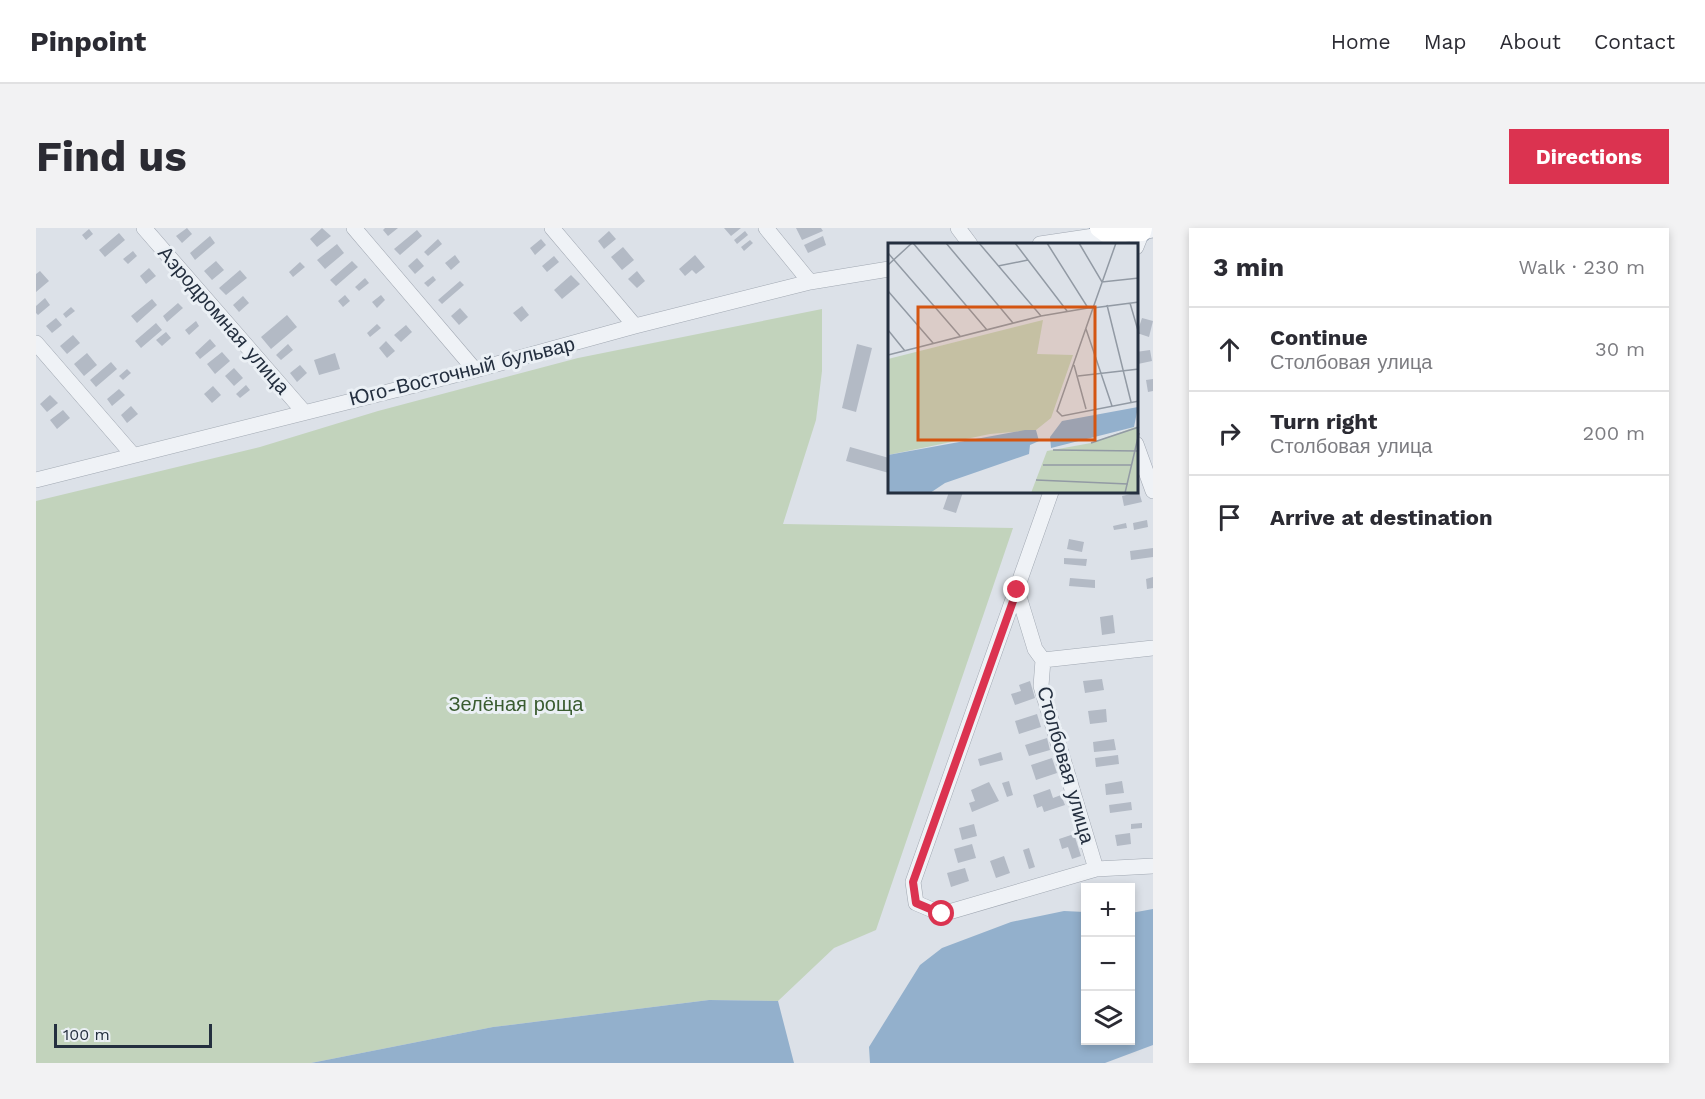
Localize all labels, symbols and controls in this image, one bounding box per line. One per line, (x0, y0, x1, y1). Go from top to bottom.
text: Pinpoint (30, 25, 146, 58)
text: Home (1331, 29, 1391, 54)
text: Map (1424, 29, 1467, 54)
text: About (1500, 29, 1561, 54)
text: Contact (1594, 29, 1675, 54)
button: Directions (1509, 129, 1669, 184)
text: Find us (36, 132, 187, 181)
street label: Аэродромная улица (153, 241, 295, 400)
inset map (888, 243, 1138, 494)
text: 3 min (1213, 252, 1284, 282)
text: Walk · 230 m (1518, 255, 1645, 279)
text: Continue (1270, 325, 1368, 350)
street label: Юго-Восточный бульвар (347, 331, 577, 411)
icon: ahead (1213, 333, 1246, 366)
text: 30 m (1595, 337, 1645, 361)
text: Столбовая улица (1270, 350, 1432, 374)
text: Turn right (1270, 409, 1377, 434)
icon: right (1213, 417, 1246, 450)
text: 200 m (1583, 421, 1645, 445)
text: Столбовая улица (1270, 434, 1432, 458)
icon: arrive (1213, 501, 1246, 534)
text: Arrive at destination (1270, 505, 1493, 530)
route end (1003, 576, 1029, 602)
street label: Столбовая улица (1032, 684, 1100, 847)
park label: Зелёная роща (449, 692, 584, 716)
map controls (1081, 883, 1135, 1045)
button: + (1081, 883, 1135, 937)
route start (928, 900, 954, 926)
button: − (1081, 937, 1135, 991)
button: layers (1081, 991, 1135, 1045)
scale bar (54, 1021, 212, 1048)
text: 100 m (63, 1025, 110, 1044)

